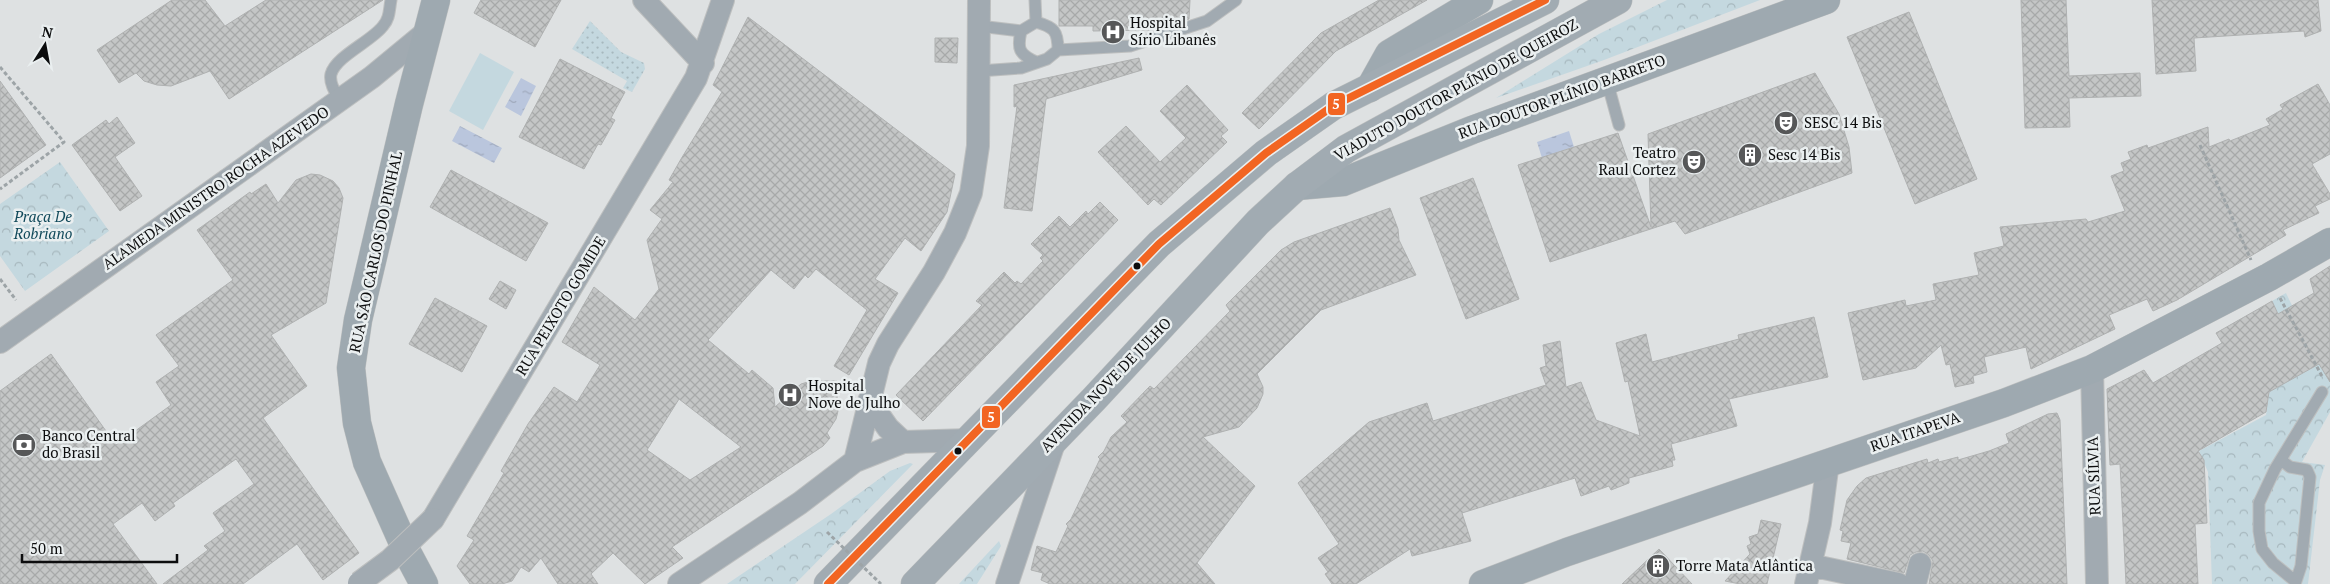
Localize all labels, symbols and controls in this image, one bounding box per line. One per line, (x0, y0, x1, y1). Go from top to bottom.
place label: Hospital Sírio Libanês (1130, 12, 1216, 49)
street label: VIADUTO DOUTOR PLÍNIO DE QUEIROZ (1330, 14, 1581, 165)
hospital icon: Hospital Sírio Libanês (1100, 19, 1126, 45)
north arrow (20, 20, 70, 70)
text: N (41, 21, 55, 42)
street label: RUA DOUTOR PLÍNIO BARRETO (1455, 49, 1668, 143)
line badge: 5 (1327, 92, 1346, 116)
text: 5 (1332, 94, 1340, 113)
street label: ALAMEDA MINISTRO ROCHA AZEVEDO (98, 101, 333, 273)
theatre icon: SESC 14 Bis (1773, 110, 1799, 136)
place label: SESC 14 Bis (1804, 112, 1882, 132)
place label: Teatro Raul Cortez (1598, 142, 1676, 179)
building icon: Sesc 14 Bis (1737, 142, 1763, 168)
place label: Sesc 14 Bis (1768, 144, 1841, 164)
street label: RUA SÃO CARLOS DO PINHAL (344, 149, 406, 354)
theatre icon: Teatro Raul Cortez (1681, 149, 1707, 175)
park label: Praça De Robriano (13, 206, 73, 243)
street label: RUA PEIXOTO GOMIDE (511, 232, 610, 379)
unlabelled marker (1132, 261, 1142, 271)
street label: AVENIDA NOVE DE JULHO (1036, 313, 1175, 456)
place label: Hospital Nove de Julho (808, 375, 900, 412)
hospital icon: Hospital Nove de Julho (777, 382, 803, 408)
line badge: 5 (981, 405, 1001, 429)
street label: RUA ITAPEVA (1867, 406, 1963, 456)
text: 5 (987, 407, 995, 426)
place label: Banco Central do Brasil (42, 425, 136, 462)
bank icon: Banco Central do Brasil (11, 432, 37, 458)
street label: RUA SÍLVIA (2082, 435, 2104, 516)
unlabelled marker (953, 446, 963, 456)
scale bar (22, 532, 178, 564)
text: 50 m (30, 538, 63, 558)
building icon: Torre Mata Atlântica (1645, 553, 1671, 579)
place label: Torre Mata Atlântica (1676, 555, 1814, 575)

